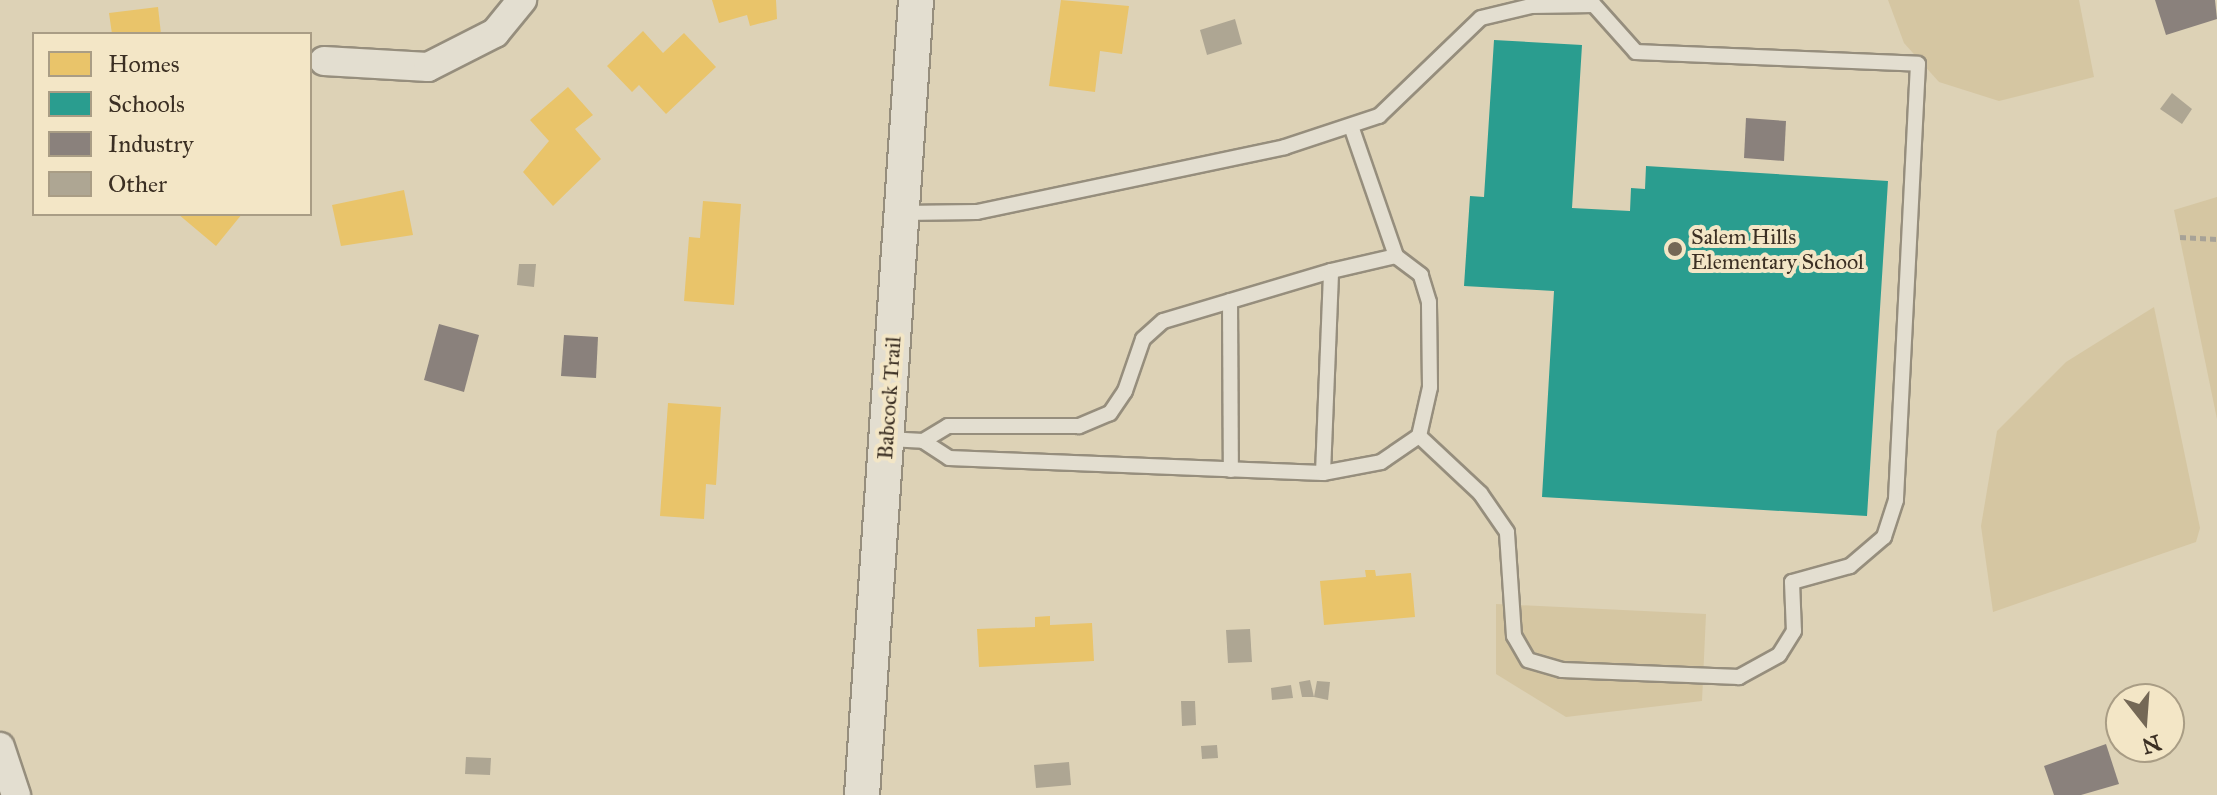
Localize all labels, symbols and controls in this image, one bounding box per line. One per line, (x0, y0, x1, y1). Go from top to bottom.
legend (32, 32, 312, 216)
text: Homes (108, 49, 180, 79)
text: Schools (108, 89, 185, 119)
text: Industry (108, 129, 194, 159)
text: Other (108, 169, 167, 199)
place label: Salem Hills Elementary School (1691, 223, 1864, 274)
marker: Salem Hills Elementary School (1666, 240, 1684, 258)
street label: Babcock Trail (872, 336, 906, 460)
north arrow (2105, 683, 2185, 763)
text: N (2139, 729, 2164, 760)

